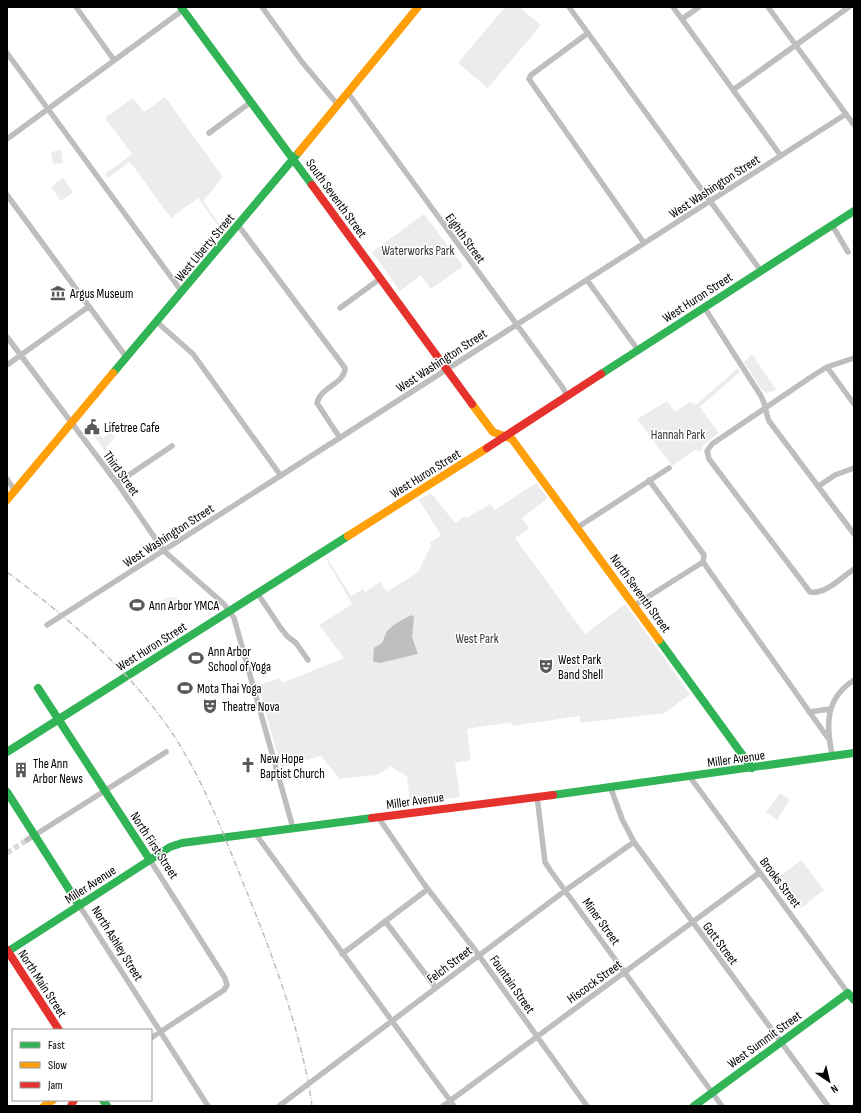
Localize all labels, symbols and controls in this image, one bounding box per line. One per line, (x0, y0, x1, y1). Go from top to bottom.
street label: West Washington Street (666, 152, 763, 222)
street label: South Seventh Street (302, 156, 370, 241)
street label: West Liberty Street (172, 210, 238, 285)
street label: Eighth Street (442, 211, 489, 267)
park label: Waterworks Park (381, 243, 455, 259)
street label: West Huron Street (660, 269, 736, 326)
museum icon: Argus Museum (49, 284, 67, 302)
place label: Argus Museum (69, 286, 133, 302)
street label: West Washington Street (393, 326, 490, 396)
public building icon: Lifetree Cafe (83, 418, 101, 436)
place label: Lifetree Cafe (104, 420, 160, 436)
park label: Hannah Park (651, 427, 705, 443)
street label: West Huron Street (387, 446, 464, 502)
street label: Third Street (100, 448, 143, 499)
street label: West Washington Street (120, 501, 217, 571)
street label: North Seventh Street (606, 551, 674, 636)
sports icon: Ann Arbor YMCA (128, 596, 146, 614)
place label: Ann Arbor YMCA (148, 598, 220, 614)
street label: West Huron Street (113, 619, 190, 675)
park label: West Park (455, 631, 499, 647)
place label: Ann Arbor School of Yoga (207, 644, 271, 675)
sports icon: Ann Arbor School of Yoga (187, 649, 205, 667)
place label: West Park Band Shell (558, 652, 603, 683)
theatre icon: West Park Band Shell (537, 657, 555, 675)
sports icon: Mota Thai Yoga (176, 679, 194, 697)
place label: Mota Thai Yoga (197, 681, 261, 697)
theatre icon: Theatre Nova (201, 697, 219, 715)
place label: Theatre Nova (222, 699, 280, 715)
street label: Miller Avenue (706, 747, 766, 771)
place label: New Hope Baptist Church (260, 751, 325, 782)
place label: The Ann Arbor News (32, 756, 83, 787)
church icon: New Hope Baptist Church (239, 756, 257, 774)
building icon: The Ann Arbor News (12, 761, 30, 779)
street label: Miller Avenue (385, 789, 445, 813)
street label: North First Street (127, 809, 182, 882)
street label: Brooks Street (756, 854, 804, 911)
street label: Miller Avenue (62, 862, 119, 907)
street label: Miner Street (579, 895, 624, 948)
street label: North Ashley Street (88, 903, 147, 984)
street label: Gott Street (699, 919, 741, 968)
street label: Felch Street (424, 943, 475, 987)
street label: North Main Street (14, 947, 70, 1021)
street label: Fountain Street (486, 952, 538, 1017)
street label: Hiscock Street (564, 957, 625, 1007)
street label: West Summit Street (724, 1008, 805, 1072)
legend (12, 1029, 152, 1101)
text: Fast (48, 1038, 65, 1053)
text: Slow (48, 1058, 67, 1073)
north arrow (809, 1061, 849, 1101)
text: Jam (47, 1078, 63, 1093)
text: N (828, 1082, 841, 1096)

